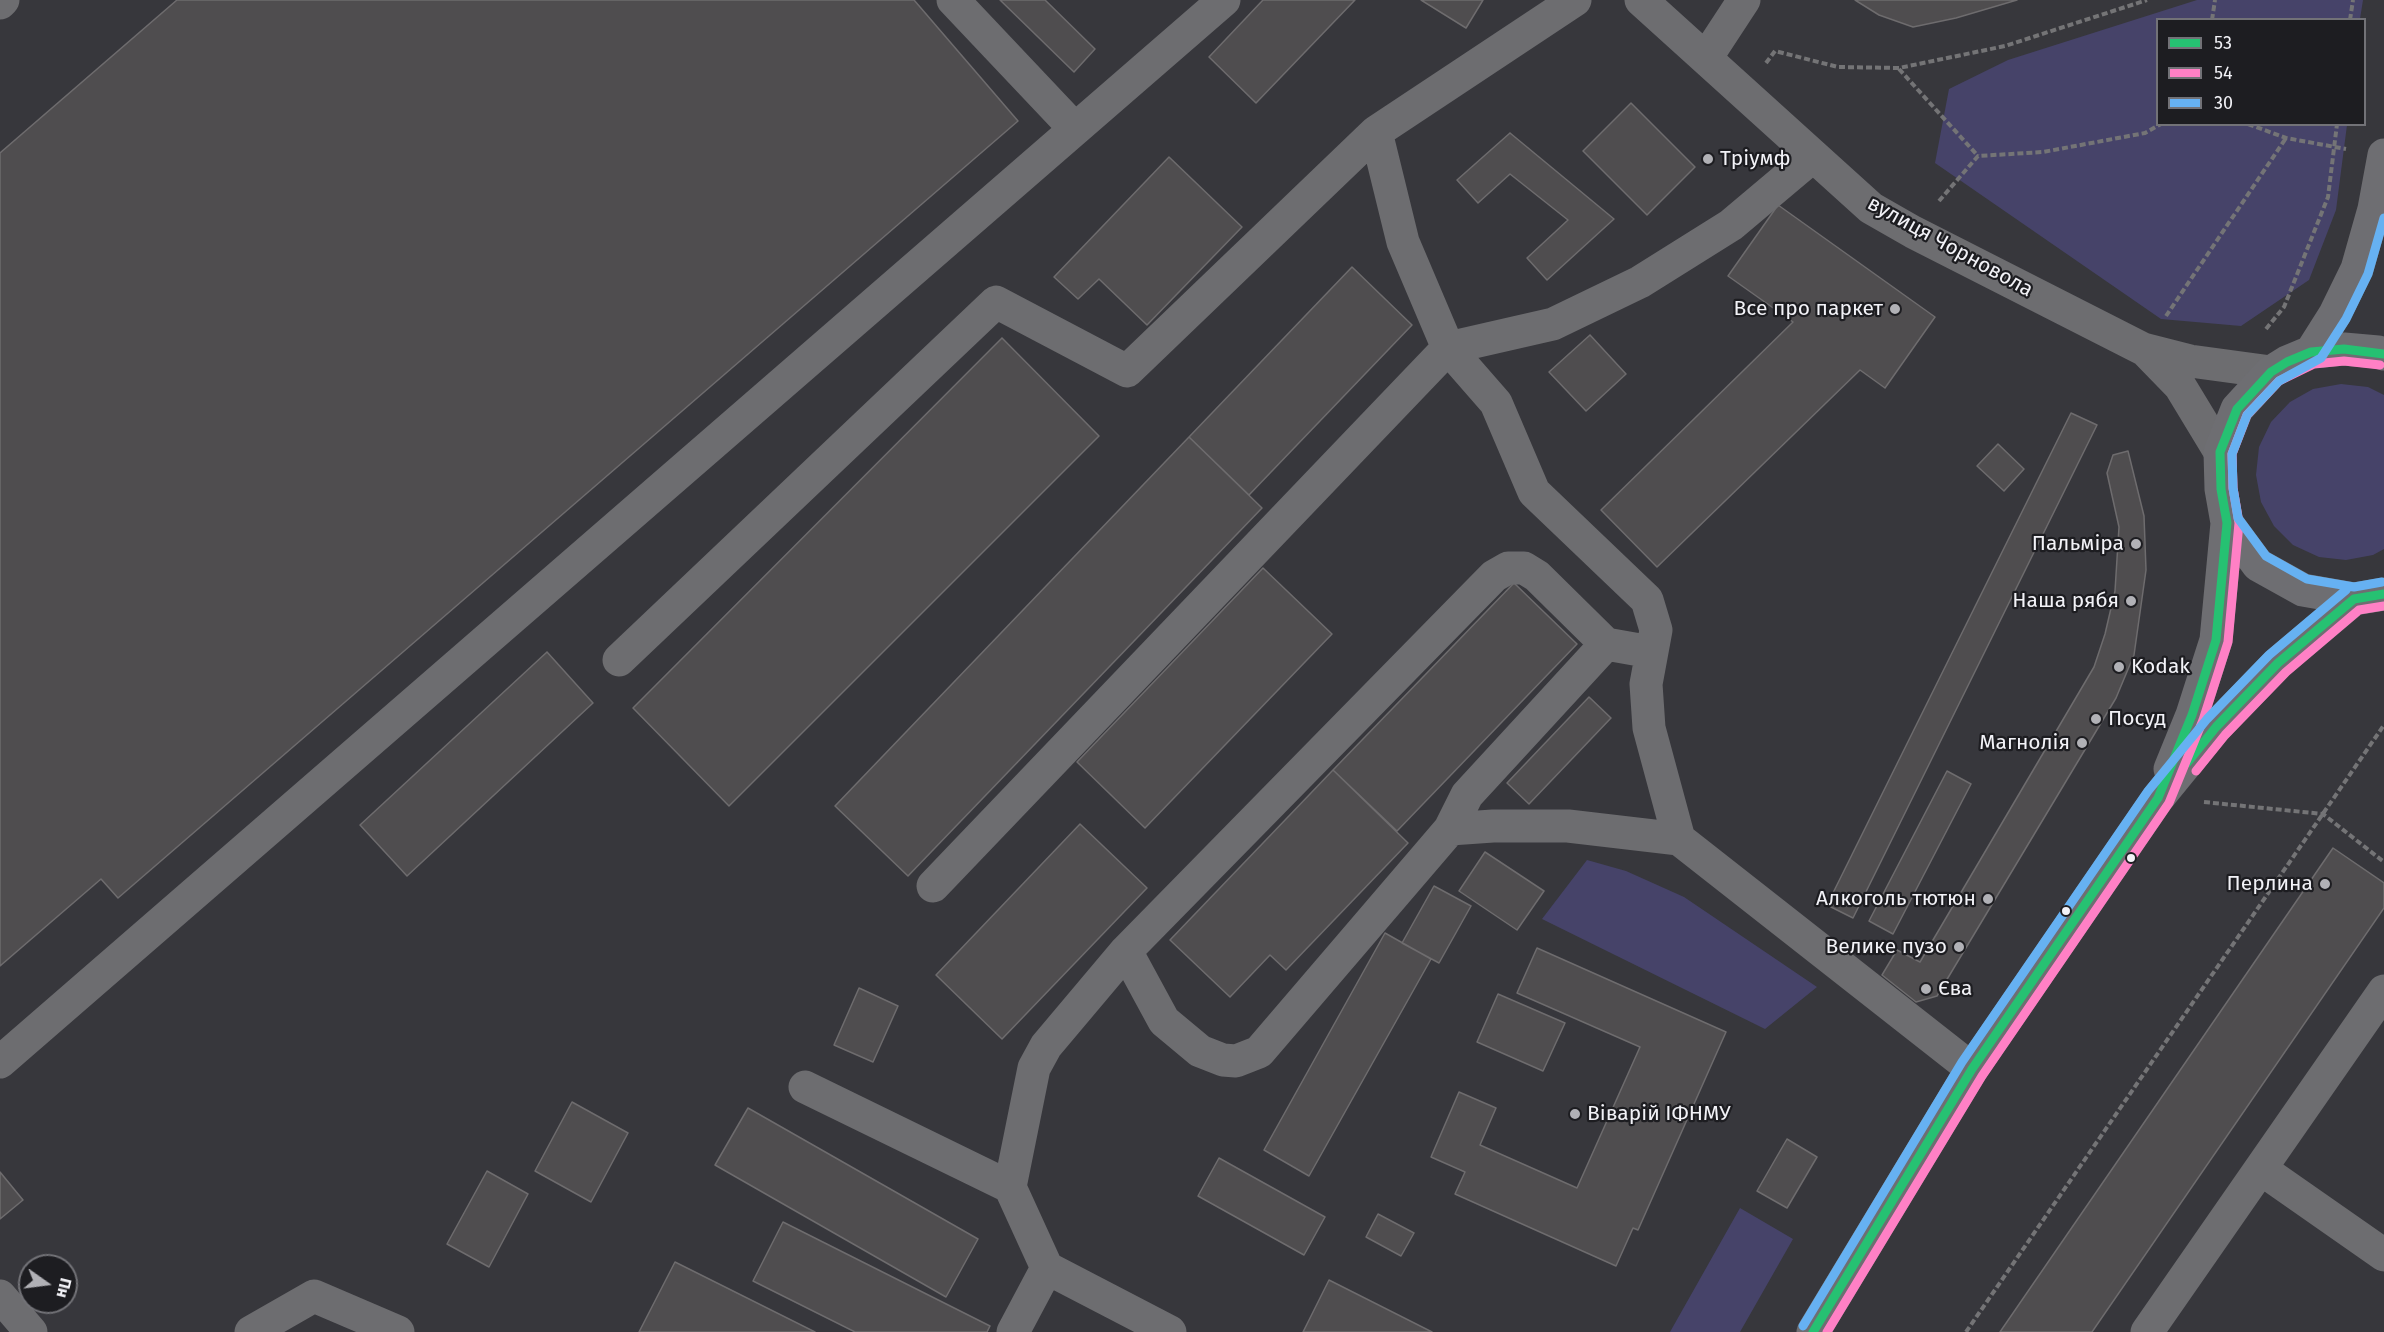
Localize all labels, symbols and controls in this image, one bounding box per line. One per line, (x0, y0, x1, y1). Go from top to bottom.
legend (2156, 18, 2366, 126)
text: 53 (2214, 32, 2232, 54)
text: 54 (2214, 62, 2233, 84)
text: 30 (2214, 92, 2233, 114)
place label: Тріумф (1720, 146, 1791, 172)
marker: Тріумф (1701, 152, 1715, 166)
street label: вулиця Чорновола (1863, 191, 2037, 303)
place label: Все про паркет (1734, 296, 1883, 322)
marker: Все про паркет (1888, 302, 1902, 316)
place label: Пальміра (2032, 531, 2124, 557)
marker: Пальміра (2129, 537, 2143, 551)
place label: Наша рябя (2012, 588, 2119, 614)
marker: Наша рябя (2124, 594, 2138, 608)
place label: Kodak (2131, 654, 2190, 680)
marker: Kodak (2112, 660, 2126, 674)
place label: Посуд (2108, 706, 2166, 732)
marker: Посуд (2089, 712, 2103, 726)
place label: Магнолія (1979, 730, 2070, 756)
marker: Магнолія (2075, 736, 2089, 750)
unlabelled marker (2125, 852, 2137, 864)
place label: Перлина (2227, 871, 2313, 897)
marker: Перлина (2318, 877, 2332, 891)
place label: Алкоголь тютюн (1816, 886, 1976, 912)
marker: Алкоголь тютюн (1981, 892, 1995, 906)
unlabelled marker (2060, 905, 2072, 917)
place label: Велике пузо (1825, 934, 1947, 960)
marker: Велике пузо (1952, 940, 1966, 954)
place label: Єва (1938, 976, 1973, 1002)
marker: Єва (1919, 982, 1933, 996)
place label: Віварій ІФНМУ (1587, 1101, 1731, 1127)
marker: Віварій ІФНМУ (1568, 1107, 1582, 1121)
north arrow (18, 1254, 78, 1314)
text: Пн (52, 1276, 76, 1300)

